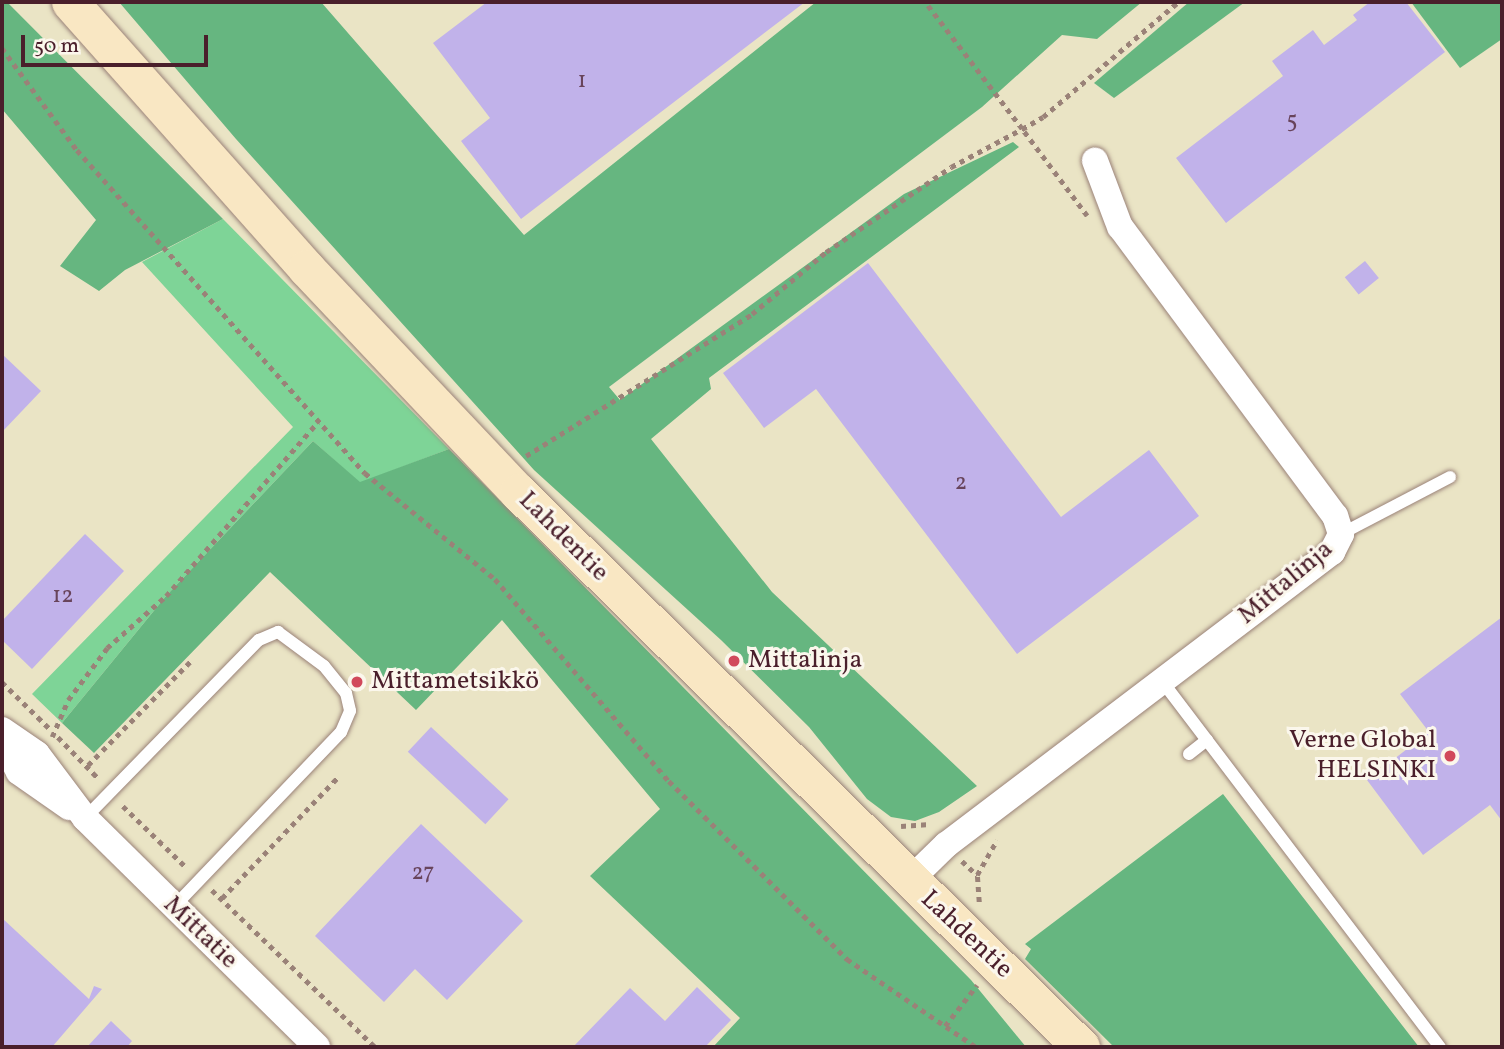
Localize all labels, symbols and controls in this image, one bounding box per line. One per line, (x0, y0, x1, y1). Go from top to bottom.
scale bar (24, 21, 212, 65)
text: 50 m (34, 32, 79, 61)
house number: 1 (578, 67, 586, 95)
house number: 5 (1286, 107, 1298, 135)
house number: 2 (955, 469, 967, 497)
street label: Lahdentie (511, 485, 615, 589)
street label: Mittalinja (1232, 534, 1340, 632)
house number: 12 (52, 582, 74, 610)
place label: Mittalinja (748, 645, 862, 677)
marker: Mittalinja (726, 653, 742, 669)
place label: Mittametsikkö (371, 666, 539, 698)
marker: Mittametsikkö (349, 674, 365, 690)
place label: Verne Global HELSINKI (1289, 725, 1436, 786)
marker: Verne Global HELSINKI (1442, 748, 1458, 764)
house number: 27 (412, 859, 434, 887)
street label: Lahdentie (913, 884, 1019, 986)
street label: Mittatie (156, 890, 244, 976)

